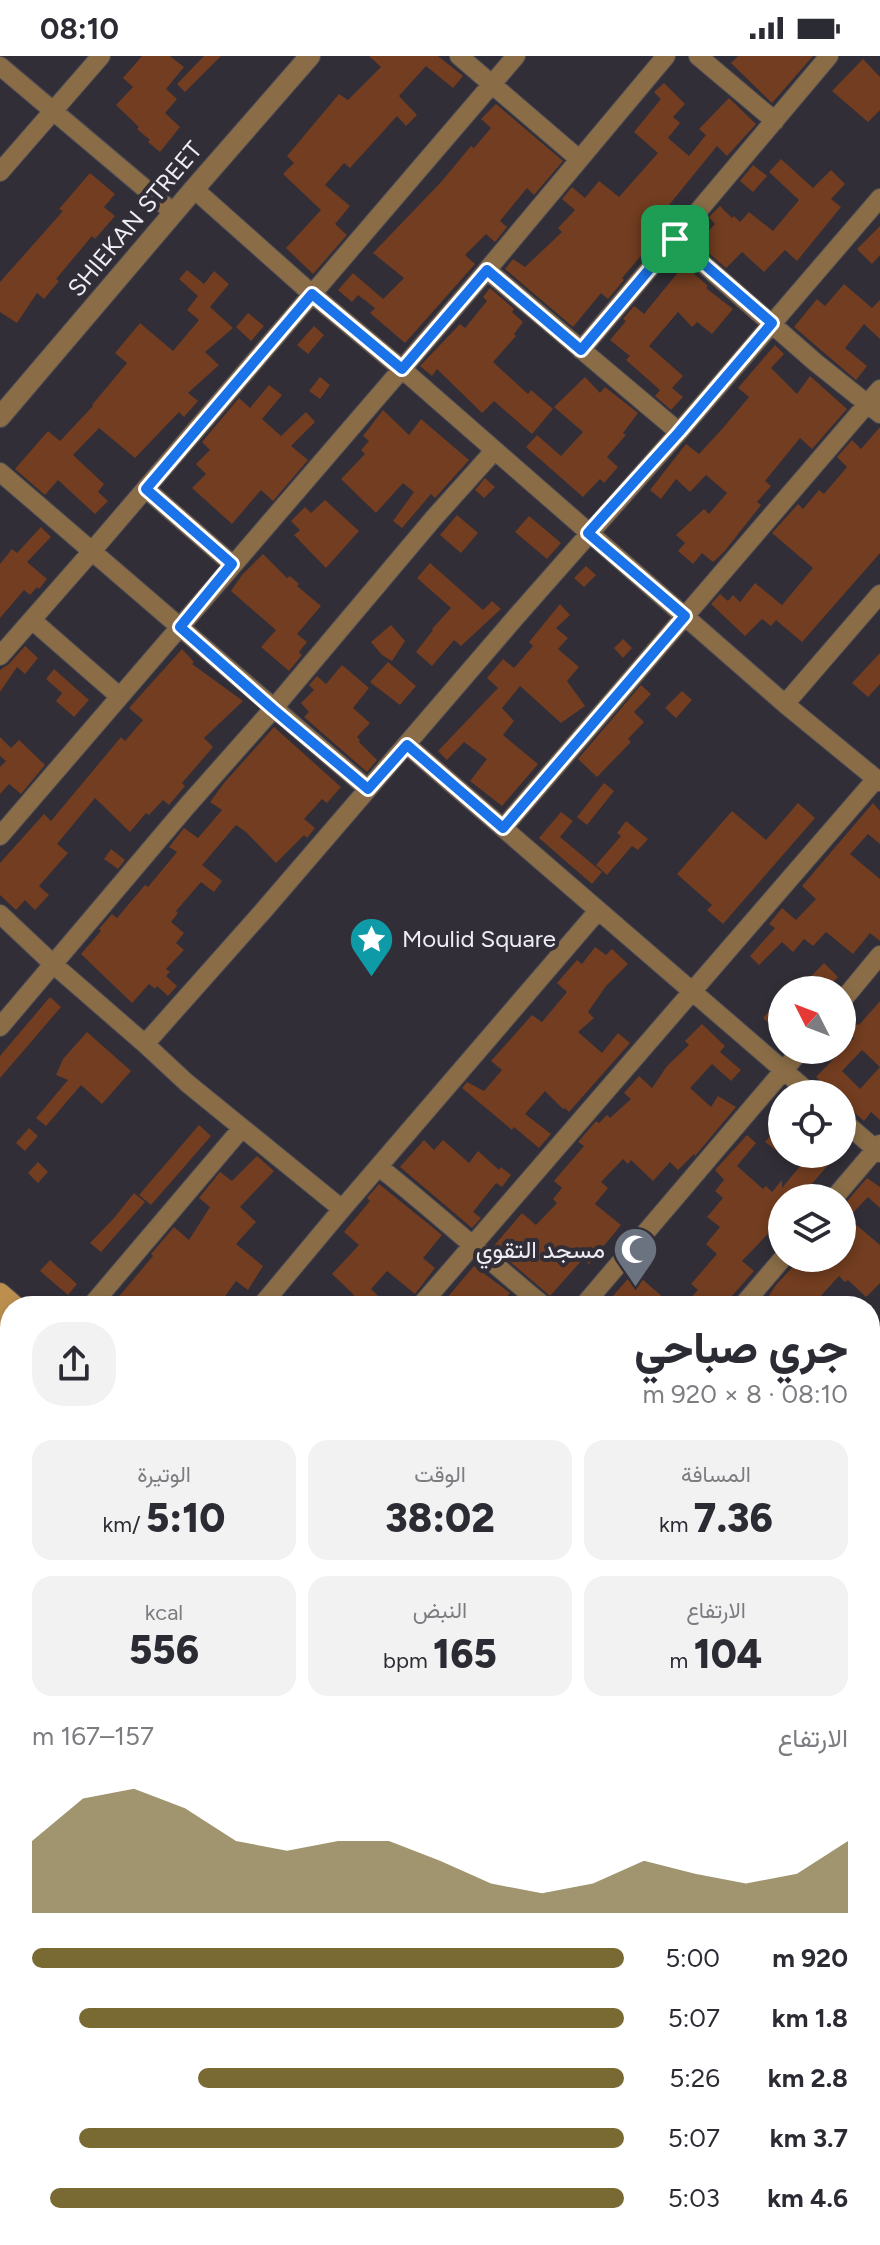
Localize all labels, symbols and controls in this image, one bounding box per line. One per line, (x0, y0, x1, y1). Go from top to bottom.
text: 08:10 (40, 10, 119, 47)
street label: SHIEKAN STREET (61, 135, 208, 302)
pin (641, 205, 709, 273)
icon: arrive (653, 217, 697, 261)
place icon: Moulid Square (347, 915, 395, 978)
place label: Moulid Square (402, 924, 556, 953)
north arrow (768, 976, 856, 1064)
map controls (768, 976, 856, 1272)
button: locate (768, 1080, 856, 1168)
button: layers (768, 1184, 856, 1272)
mosque icon: مسجد التقوي (612, 1226, 660, 1289)
place label: مسجد التقوي (476, 1235, 605, 1269)
text: جري صباحي (634, 1321, 848, 1374)
button: share (32, 1322, 116, 1406)
text: 08:10 · 8 × 920 m (642, 1378, 848, 1410)
text: الوتيرة (137, 1461, 191, 1488)
text: الوقت (414, 1461, 466, 1488)
text: المسافة (681, 1461, 751, 1488)
text: 5:10 (146, 1494, 225, 1542)
text: 38:02 (385, 1494, 495, 1542)
text: 7.36 (694, 1494, 773, 1542)
text: /km (103, 1511, 146, 1538)
text: km (659, 1511, 694, 1538)
text: النبض (413, 1597, 467, 1624)
text: الارتفاع (686, 1597, 746, 1624)
text: kcal (145, 1599, 183, 1626)
text: 556 (129, 1626, 199, 1674)
text: 165 (433, 1630, 497, 1678)
text: 104 (694, 1630, 762, 1678)
text: bpm (383, 1647, 433, 1674)
text: m (670, 1647, 694, 1674)
text: 157–167 m (32, 1720, 154, 1752)
text: الارتفاع (777, 1722, 848, 1754)
text: 5:00 (665, 1942, 720, 1974)
text: 920 m (772, 1942, 848, 1974)
text: 5:07 (668, 2002, 720, 2034)
text: 1.8 km (772, 2002, 848, 2034)
text: 5:26 (669, 2062, 720, 2094)
text: 2.8 km (768, 2062, 848, 2094)
text: 5:07 (668, 2122, 720, 2154)
text: 3.7 km (770, 2122, 848, 2154)
text: 5:03 (668, 2182, 720, 2214)
text: 4.6 km (767, 2182, 848, 2214)

